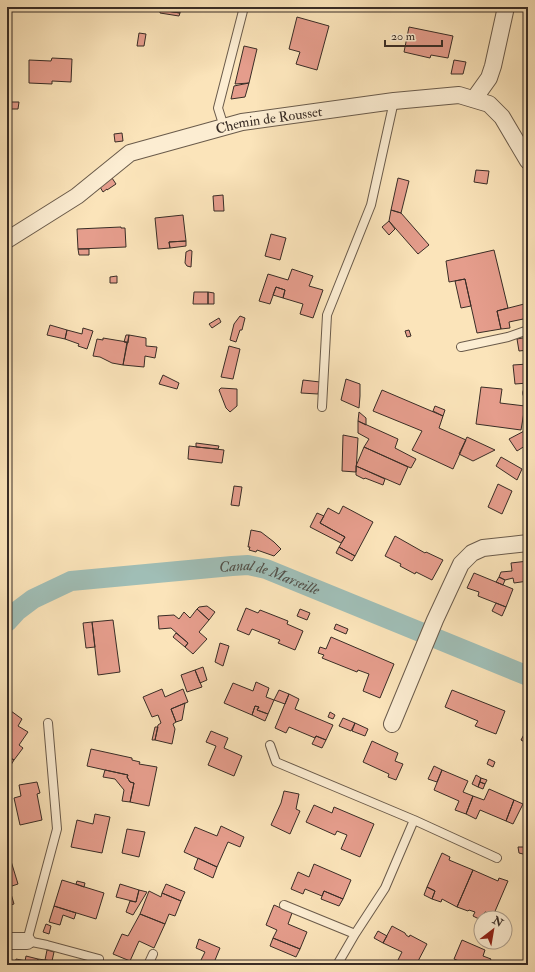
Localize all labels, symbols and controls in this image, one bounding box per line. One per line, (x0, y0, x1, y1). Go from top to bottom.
scale bar (385, 22, 442, 48)
text: 20 m (391, 29, 416, 44)
street label: Chemin de Rousset (214, 102, 324, 137)
water label: Canal de Marseille (218, 555, 324, 600)
north arrow (473, 910, 513, 950)
text: N (489, 913, 506, 931)

